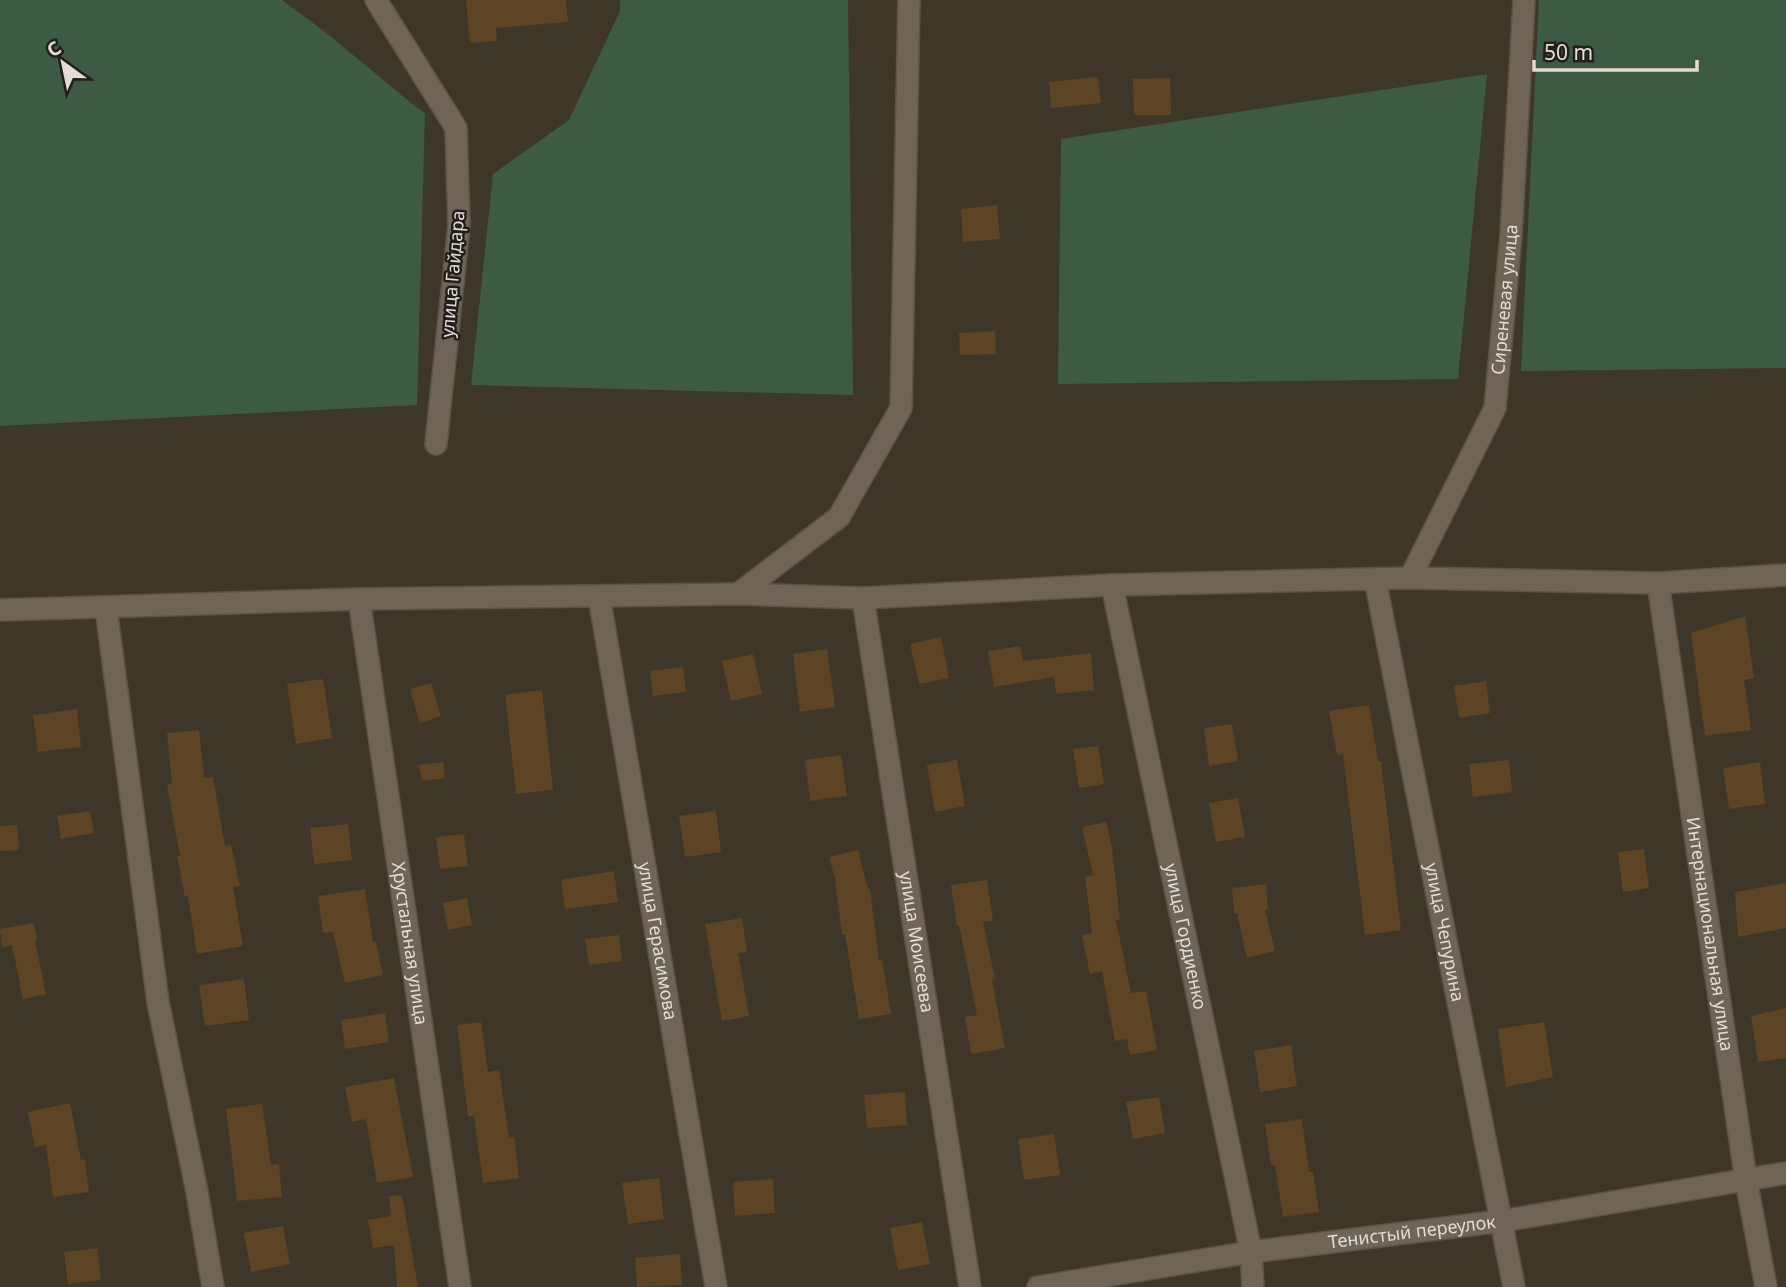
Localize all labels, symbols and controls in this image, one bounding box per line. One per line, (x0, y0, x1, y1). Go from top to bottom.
north arrow (28, 28, 98, 98)
scale bar (1534, 28, 1697, 72)
text: С (42, 34, 66, 63)
text: 50 m (1544, 38, 1593, 66)
street label: улица Гайдара (435, 209, 470, 338)
street label: Сиреневая улица (1485, 224, 1523, 376)
street label: Интернациональная улица (1682, 815, 1740, 1053)
street label: Хрустальная улица (387, 860, 434, 1026)
street label: улица Герасимова (633, 860, 684, 1022)
street label: улица Гордиенко (1159, 861, 1213, 1011)
street label: улица Чепурина (1420, 861, 1471, 1004)
street label: улица Моисеева (895, 869, 940, 1014)
street label: Тенистый переулок (1327, 1209, 1497, 1253)

